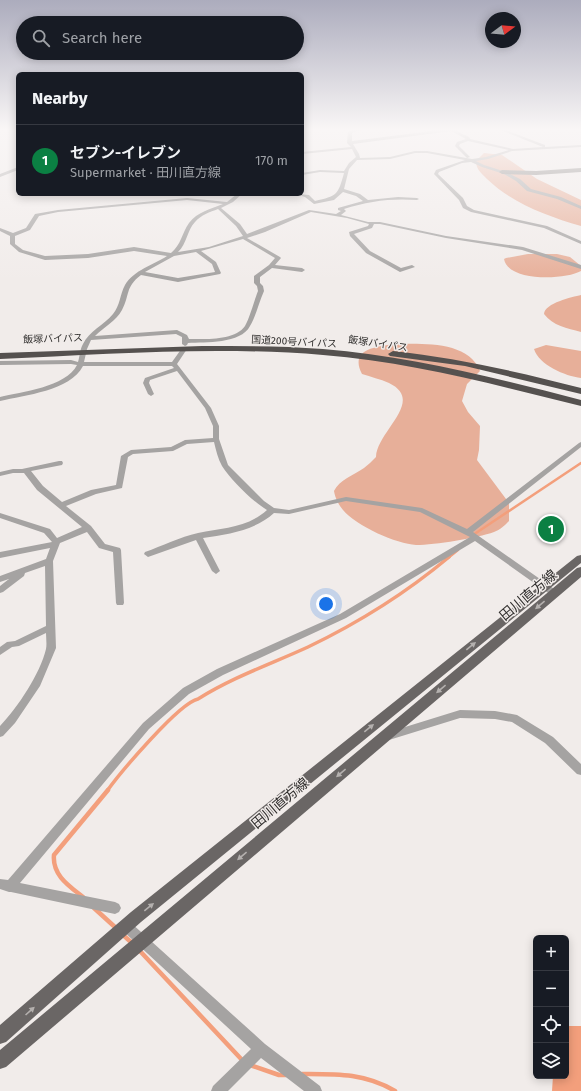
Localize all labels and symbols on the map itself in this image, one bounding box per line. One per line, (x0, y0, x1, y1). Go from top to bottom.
north arrow (485, 12, 521, 48)
street label: 飯塚バイパス (23, 332, 83, 346)
street label: 国道200号バイパス (251, 334, 337, 350)
street label: 飯塚バイパス (347, 334, 408, 354)
pin: 1 (538, 514, 564, 544)
street label: 田川直方線 (496, 566, 561, 624)
your location (316, 594, 336, 614)
one-way arrow (535, 600, 545, 609)
one-way arrow (465, 642, 476, 651)
one-way arrow (435, 684, 446, 693)
one-way arrow (364, 724, 375, 732)
one-way arrow (336, 768, 347, 777)
street label: 田川直方線 (248, 774, 313, 832)
one-way arrow (236, 852, 247, 861)
one-way arrow (143, 902, 154, 911)
one-way arrow (25, 1006, 35, 1016)

